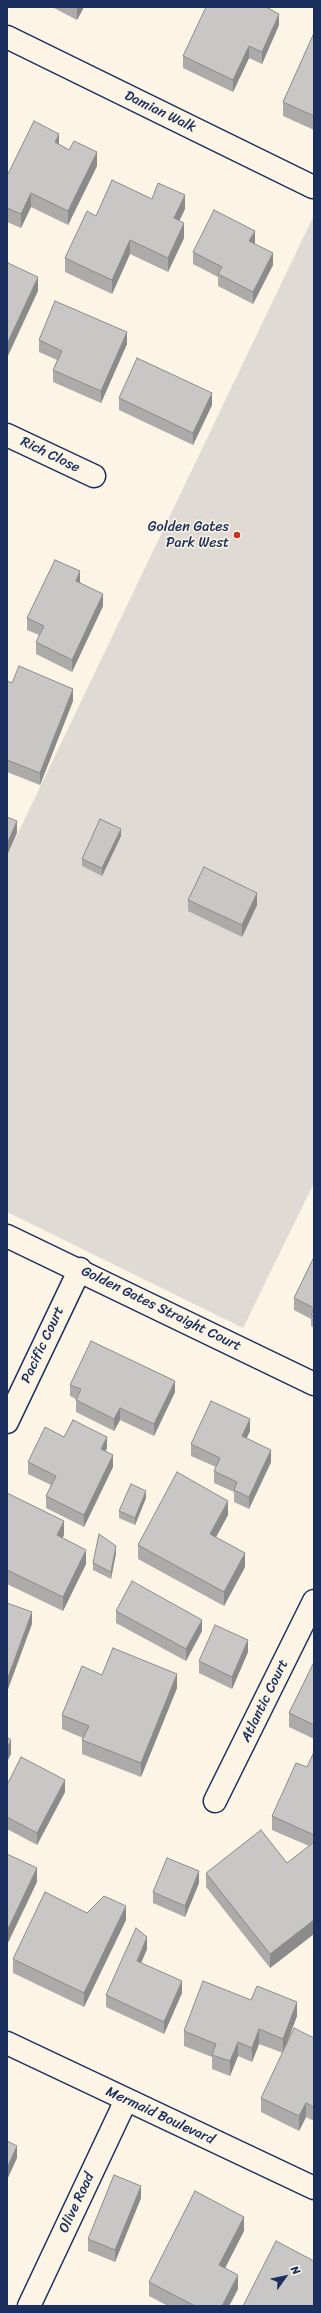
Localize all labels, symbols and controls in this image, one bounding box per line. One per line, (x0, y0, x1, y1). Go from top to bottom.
street label: Damian Walk (122, 87, 198, 137)
street label: Rich Close (18, 433, 82, 477)
place label: Golden Gates Park West (148, 519, 229, 552)
marker: Golden Gates Park West (232, 530, 242, 540)
street label: Golden Gates Straight Court (78, 1263, 244, 1355)
street label: Pacific Court (18, 1304, 68, 1386)
street label: Atlantic Court (238, 1657, 292, 1745)
street label: Mermaid Boulevard (103, 2083, 217, 2149)
street label: Olive Road (56, 2170, 98, 2236)
north arrow (265, 2257, 305, 2297)
text: N (285, 2262, 306, 2279)

